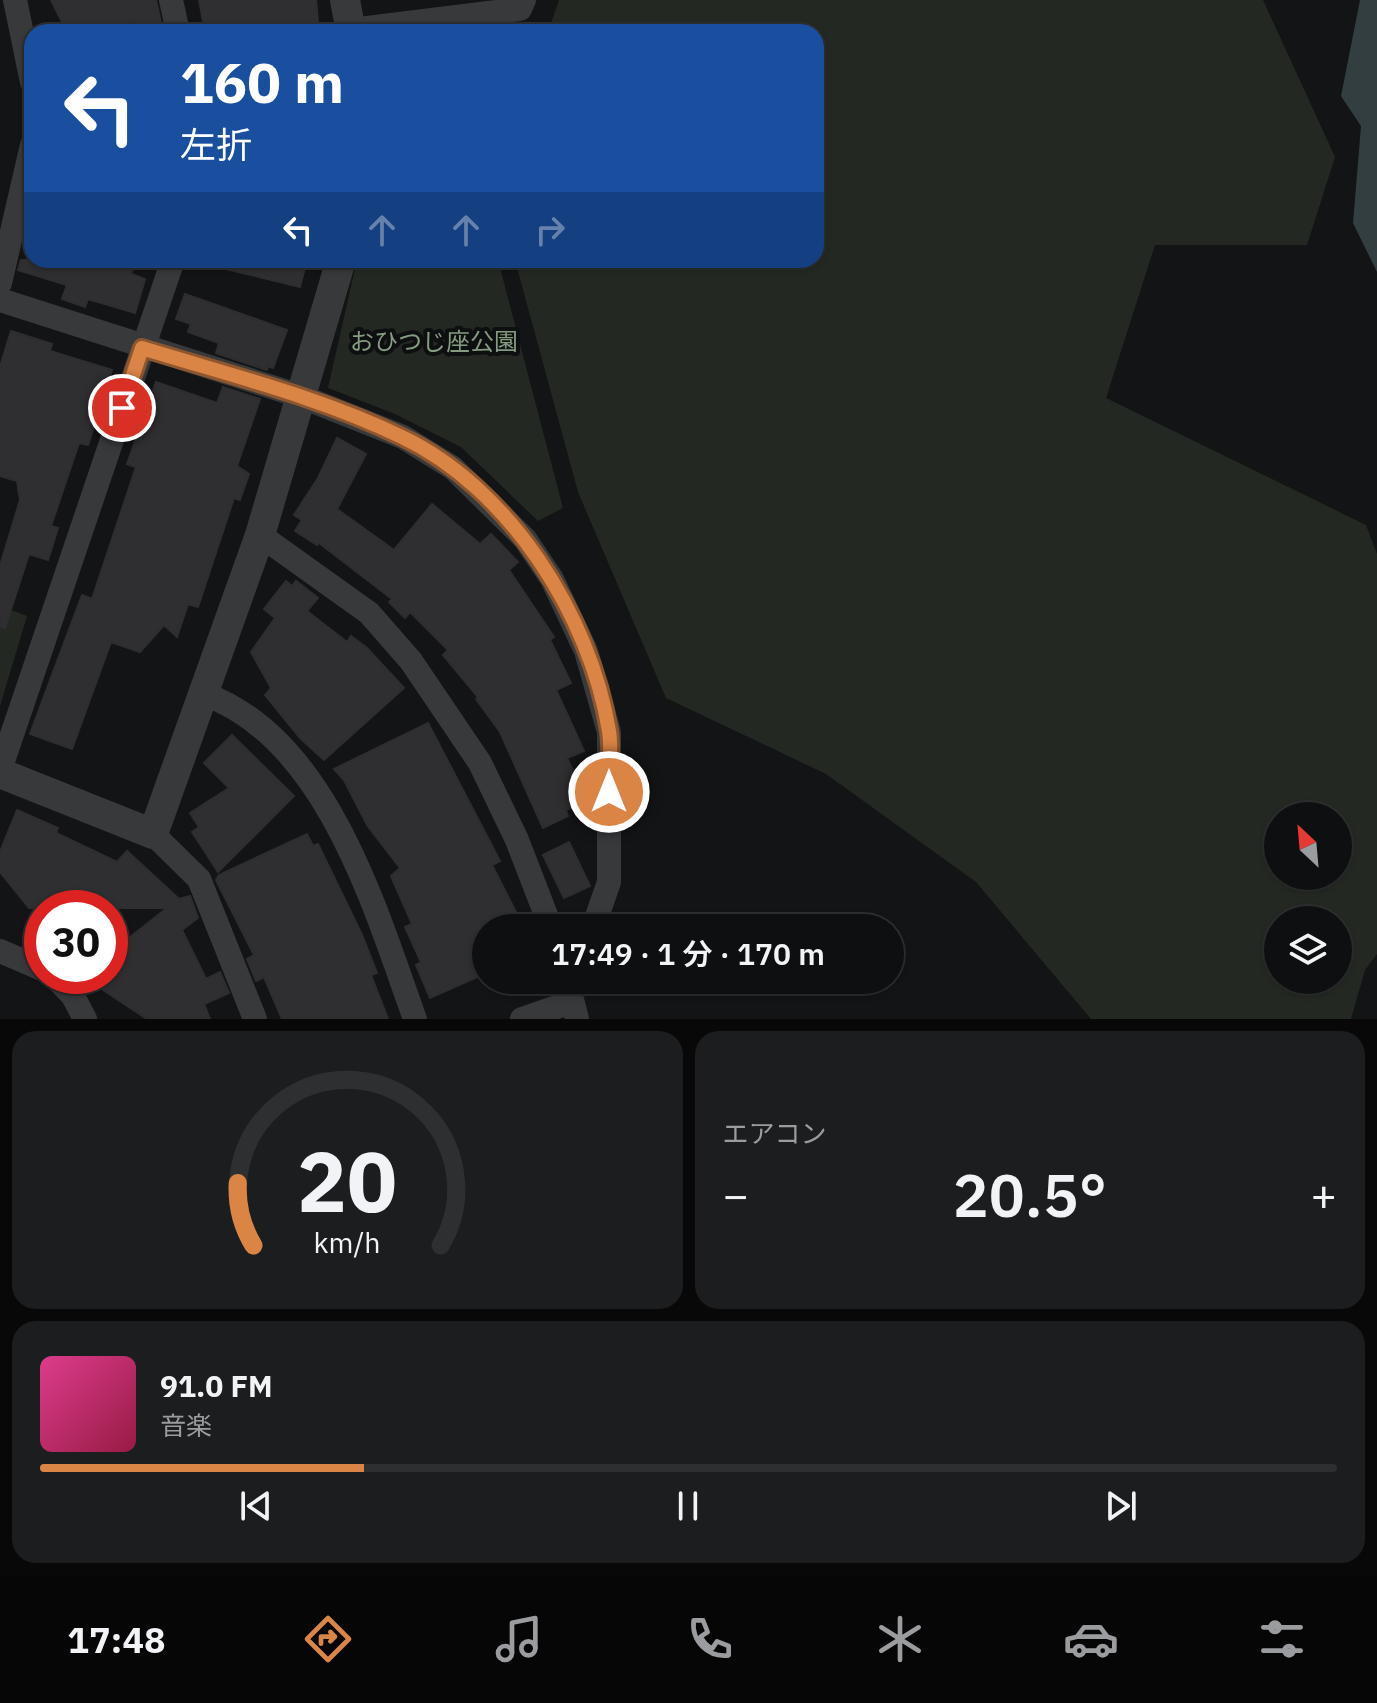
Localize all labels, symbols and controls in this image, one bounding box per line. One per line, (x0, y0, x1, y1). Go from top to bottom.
text: 160 m (180, 46, 344, 118)
icon: left (48, 56, 152, 160)
text: 左折 (180, 121, 252, 168)
icon: left (276, 208, 320, 252)
icon: ahead (360, 208, 404, 252)
icon: ahead (444, 208, 488, 252)
icon: right (528, 208, 572, 252)
park label: おひつじ座公園 (350, 325, 518, 357)
pin (88, 374, 156, 442)
icon: arrive (100, 386, 144, 430)
position arrow (567, 750, 651, 834)
north arrow (1264, 802, 1352, 890)
map controls (1264, 802, 1352, 994)
speed limit sign: 30 (24, 890, 128, 994)
button: layers (1264, 906, 1352, 994)
text: 17:49 · 1 分 · 170 m (551, 934, 825, 973)
text: エアコン (723, 1116, 827, 1150)
text: 20 (297, 1127, 397, 1235)
text: 20.5° (953, 1155, 1107, 1234)
text: − (723, 1166, 749, 1223)
text: + (1311, 1166, 1337, 1223)
text: km/h (314, 1224, 381, 1261)
text: 91.0 FM (160, 1366, 273, 1405)
text: 音楽 (160, 1408, 212, 1442)
icon: previous (234, 1484, 278, 1528)
icon: pause (666, 1484, 710, 1528)
icon: next (1099, 1484, 1143, 1528)
icon: directions (300, 1611, 356, 1667)
icon: music (491, 1611, 547, 1667)
icon: phone (682, 1611, 738, 1667)
icon: climate (872, 1611, 928, 1667)
icon: car (1063, 1611, 1119, 1667)
icon: filters (1254, 1611, 1310, 1667)
text: 17:48 (67, 1616, 166, 1663)

